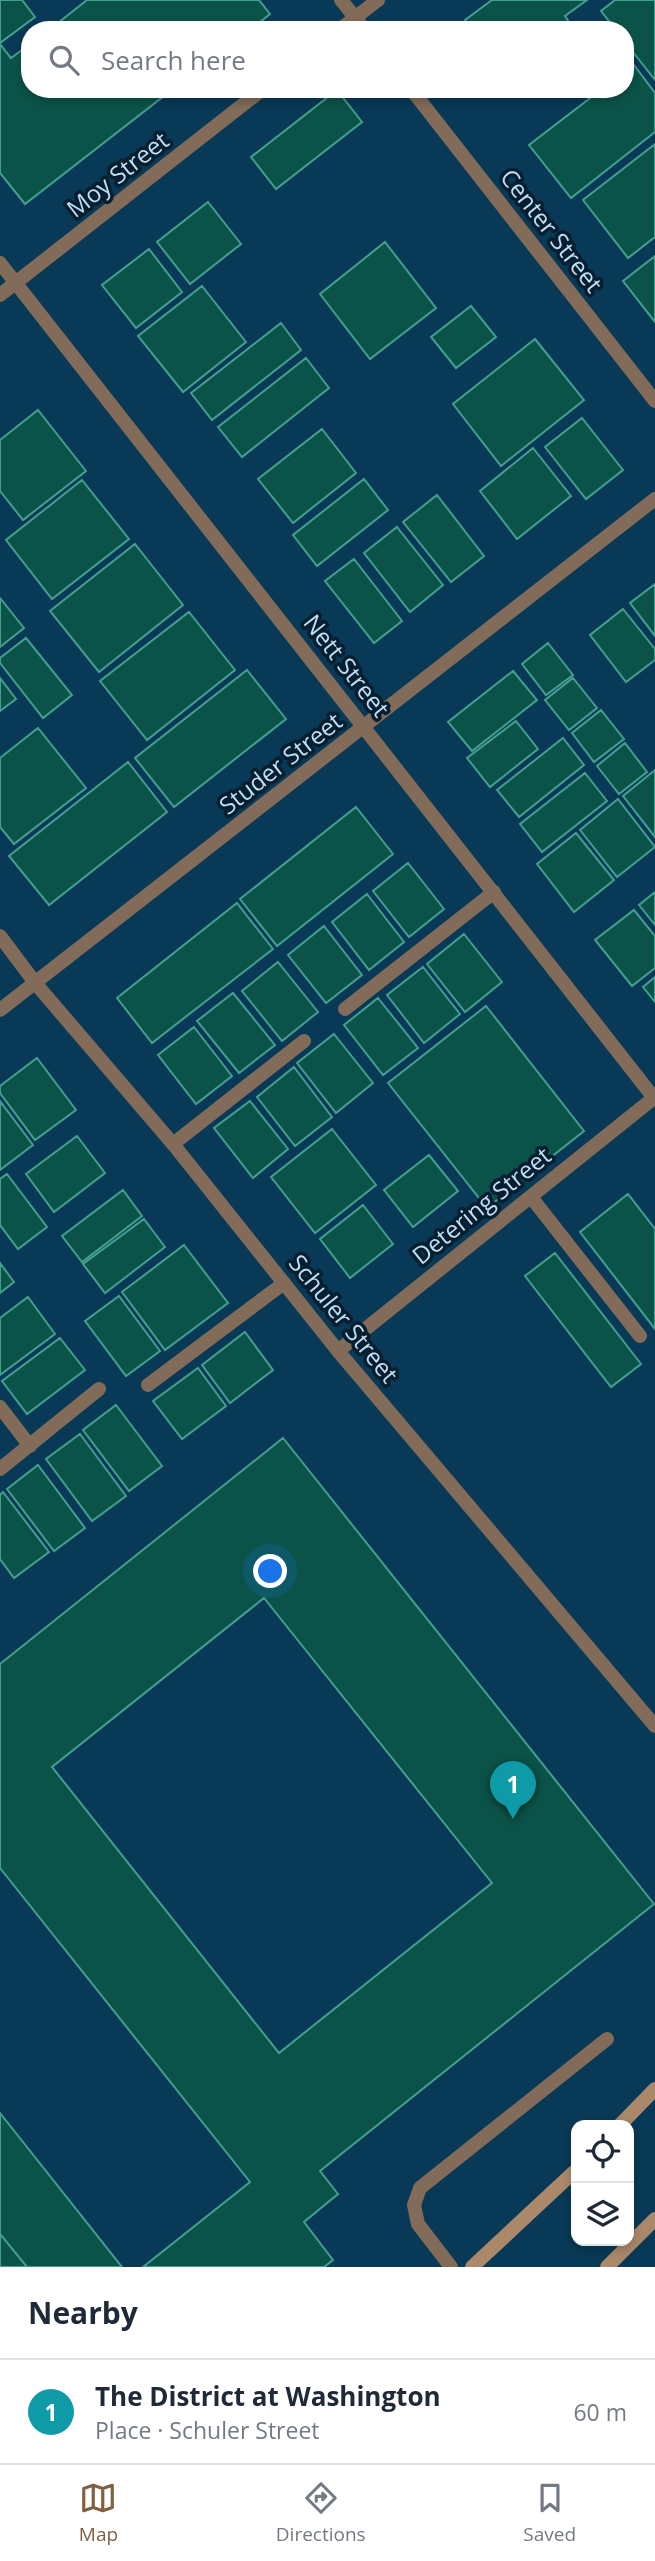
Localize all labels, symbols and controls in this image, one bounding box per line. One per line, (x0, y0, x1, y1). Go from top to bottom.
search box (21, 21, 634, 98)
icon: search (45, 41, 83, 79)
text: Search here (101, 42, 246, 78)
street label: Moy Street (59, 123, 175, 224)
street label: Center Street (493, 161, 611, 299)
street label: Nett Street (297, 607, 398, 723)
street label: Studer Street (212, 704, 348, 821)
street label: Detering Street (405, 1139, 557, 1271)
street label: Schuler Street (282, 1247, 406, 1389)
your location (253, 1554, 287, 1588)
pin: 1 (490, 1761, 536, 1819)
map controls (571, 2120, 634, 2246)
button: locate (571, 2120, 634, 2183)
button: layers (571, 2183, 634, 2246)
text: Nearby (28, 2292, 138, 2333)
text: The District at Washington (95, 2378, 441, 2414)
text: 1 (44, 2396, 58, 2428)
text: 60 m (573, 2396, 627, 2428)
text: Place · Schuler Street (95, 2414, 320, 2446)
tab: Map (79, 2479, 118, 2547)
tab: Directions (276, 2479, 366, 2547)
tab: Saved (523, 2479, 576, 2547)

